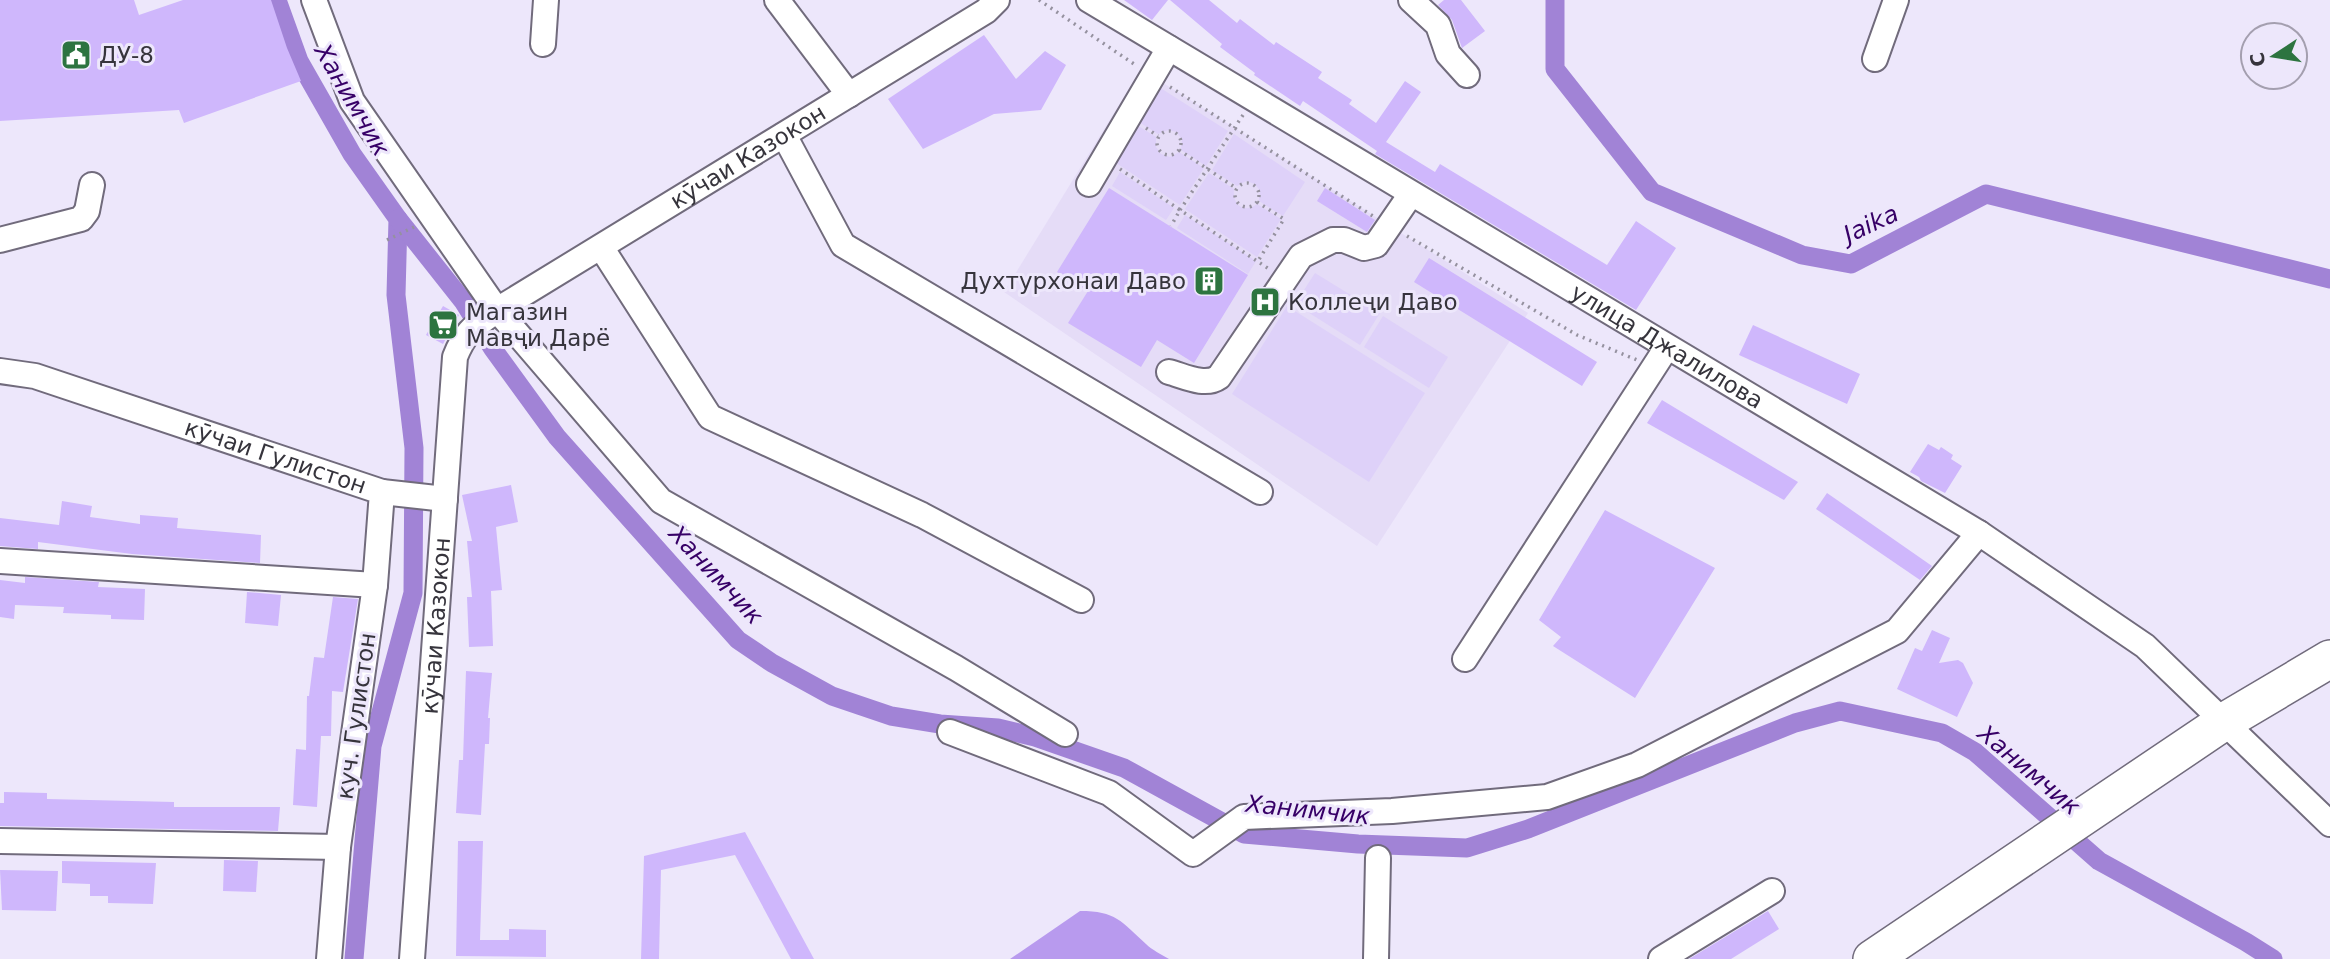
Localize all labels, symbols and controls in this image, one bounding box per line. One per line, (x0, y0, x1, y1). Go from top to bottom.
north arrow (2239, 21, 2309, 91)
water label: Ханимчик (308, 37, 396, 161)
public building icon: ДУ-8 (59, 38, 93, 72)
place label: ДУ-8 (99, 42, 154, 68)
text: С (2245, 50, 2270, 69)
street label: кӯчаи Казокон (665, 99, 830, 214)
water label: Jaika (1836, 199, 1903, 250)
building icon: Духтурхонаи Даво (1192, 264, 1226, 298)
place label: Духтурхонаи Даво (960, 268, 1186, 294)
street label: улица Джалилова (1566, 279, 1768, 414)
hospital icon: Коллеҷи Даво (1248, 285, 1282, 319)
place label: Коллеҷи Даво (1288, 289, 1458, 315)
place label: Магазин Мавҷи Дарё (466, 299, 610, 351)
supermarket icon: Магазин Мавҷи Дарё (426, 308, 460, 342)
street label: кӯчаи Гулистон (181, 414, 370, 499)
water label: Ханимчик (662, 518, 769, 631)
street label: кӯчаи Казокон (417, 536, 455, 715)
street label: куч. Гулистон (331, 631, 381, 801)
water label: Ханимчик (1971, 718, 2086, 821)
water label: Ханимчик (1242, 789, 1372, 830)

